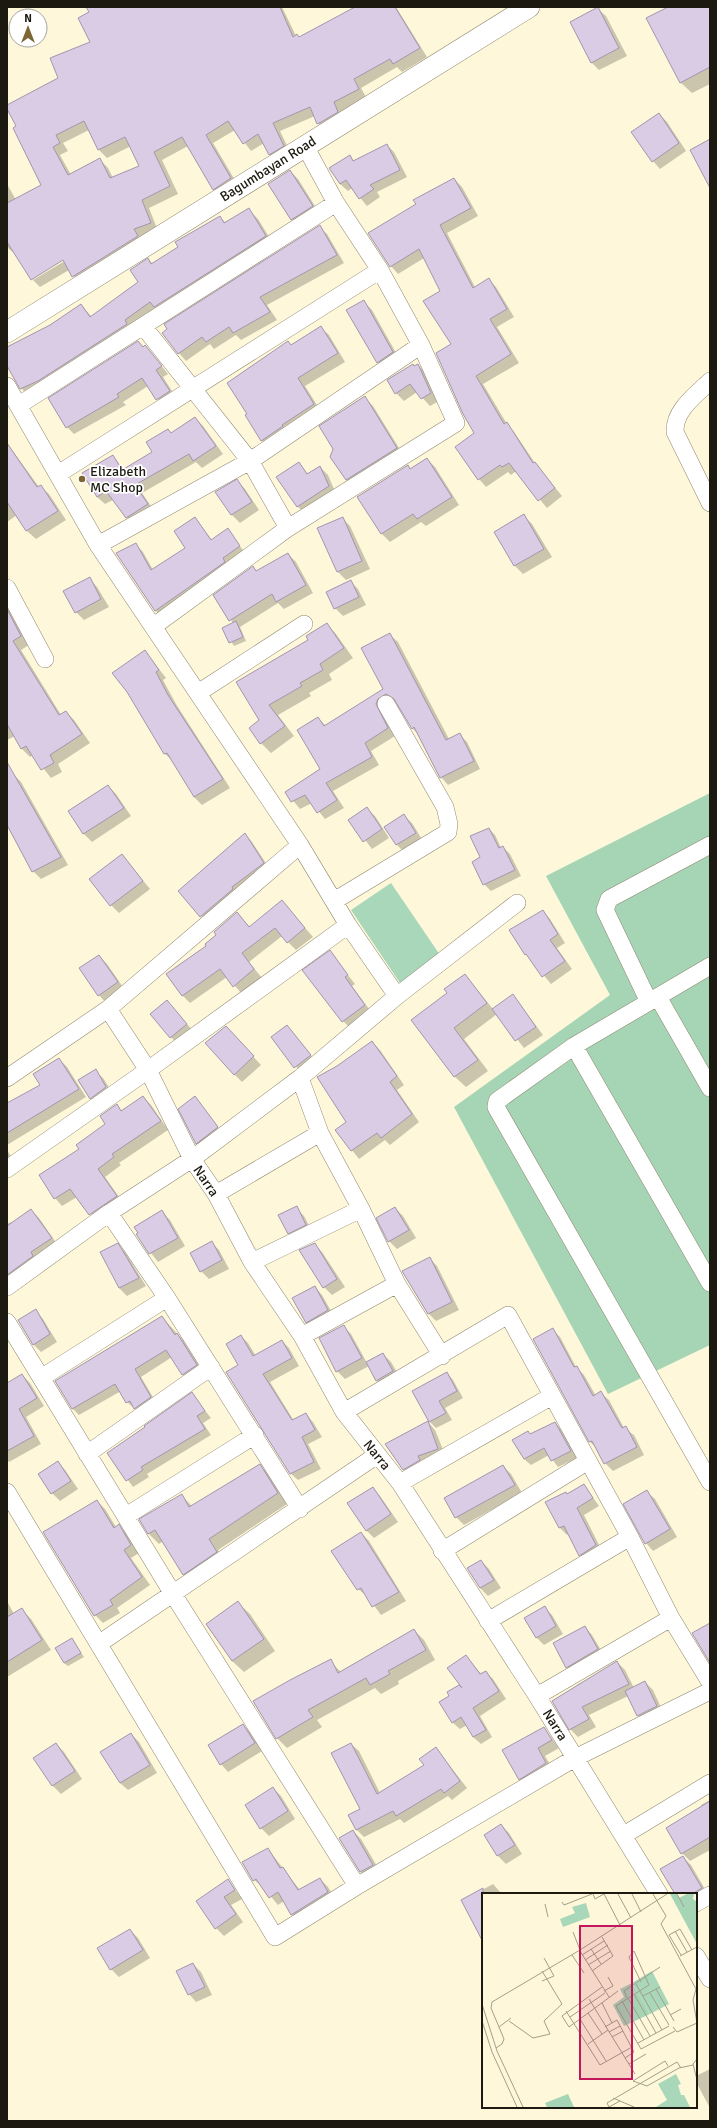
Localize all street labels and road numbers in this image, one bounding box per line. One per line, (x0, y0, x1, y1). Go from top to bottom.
street label: Bagumbayan Road (217, 133, 319, 205)
street label: Narra (189, 1162, 223, 1200)
street label: Narra (360, 1436, 394, 1474)
street label: Narra (539, 1706, 571, 1744)

